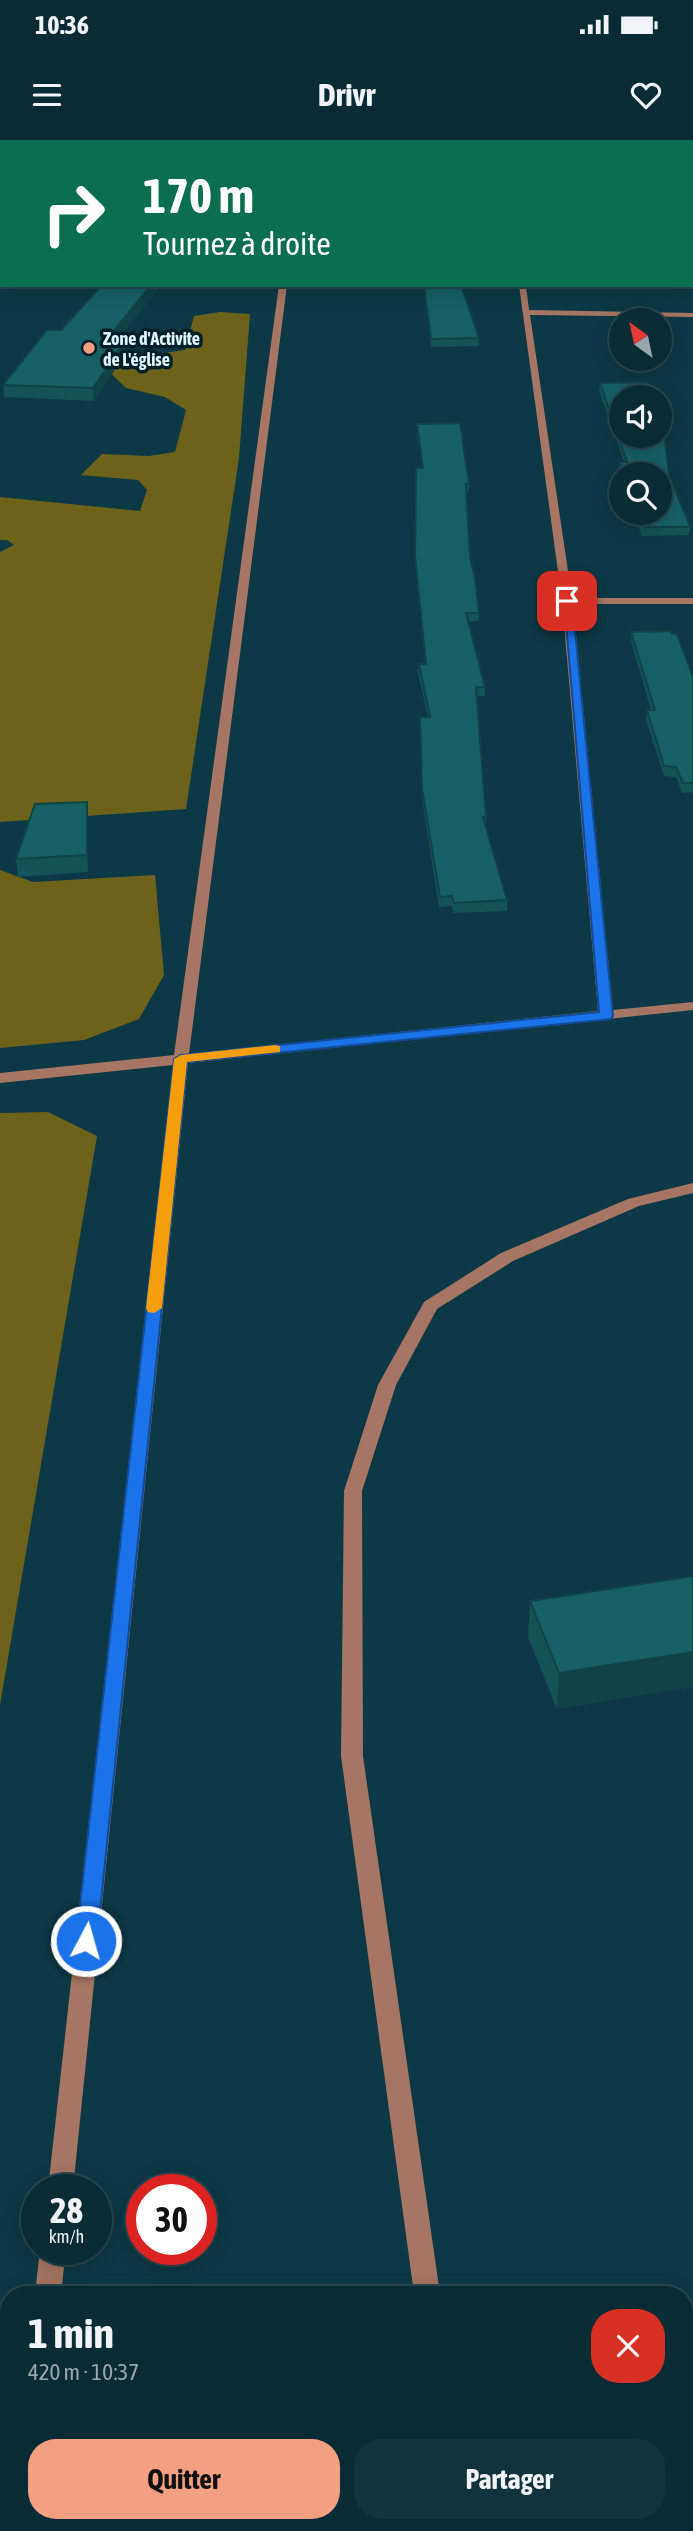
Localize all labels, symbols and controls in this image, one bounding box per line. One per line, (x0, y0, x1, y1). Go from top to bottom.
text: 10:36 (35, 10, 89, 40)
icon: menu (28, 76, 66, 114)
text: Drivr (318, 76, 375, 113)
icon: heart (627, 76, 665, 114)
text: 170 m (143, 167, 254, 223)
icon: right (28, 168, 119, 259)
text: Tournez à droite (143, 225, 331, 262)
north arrow (609, 308, 672, 371)
map controls (609, 308, 672, 525)
place label: Zone d'Activite de L'église (103, 328, 200, 370)
marker: Zone d'Activite de L'église (81, 340, 97, 356)
button: sound (609, 385, 672, 448)
button: search (609, 462, 672, 525)
pin (537, 571, 597, 631)
icon: arrive (548, 582, 586, 620)
position arrow (49, 1904, 123, 1978)
speed limit sign: 30 (126, 2174, 217, 2265)
text: 28 (50, 2190, 83, 2230)
text: km/h (49, 2226, 84, 2247)
text: 1 min (28, 2309, 114, 2357)
button: close (591, 2309, 665, 2383)
text: 420 m · 10:37 (28, 2359, 139, 2385)
button: Quitter (28, 2439, 340, 2519)
button: Partager (354, 2439, 665, 2519)

